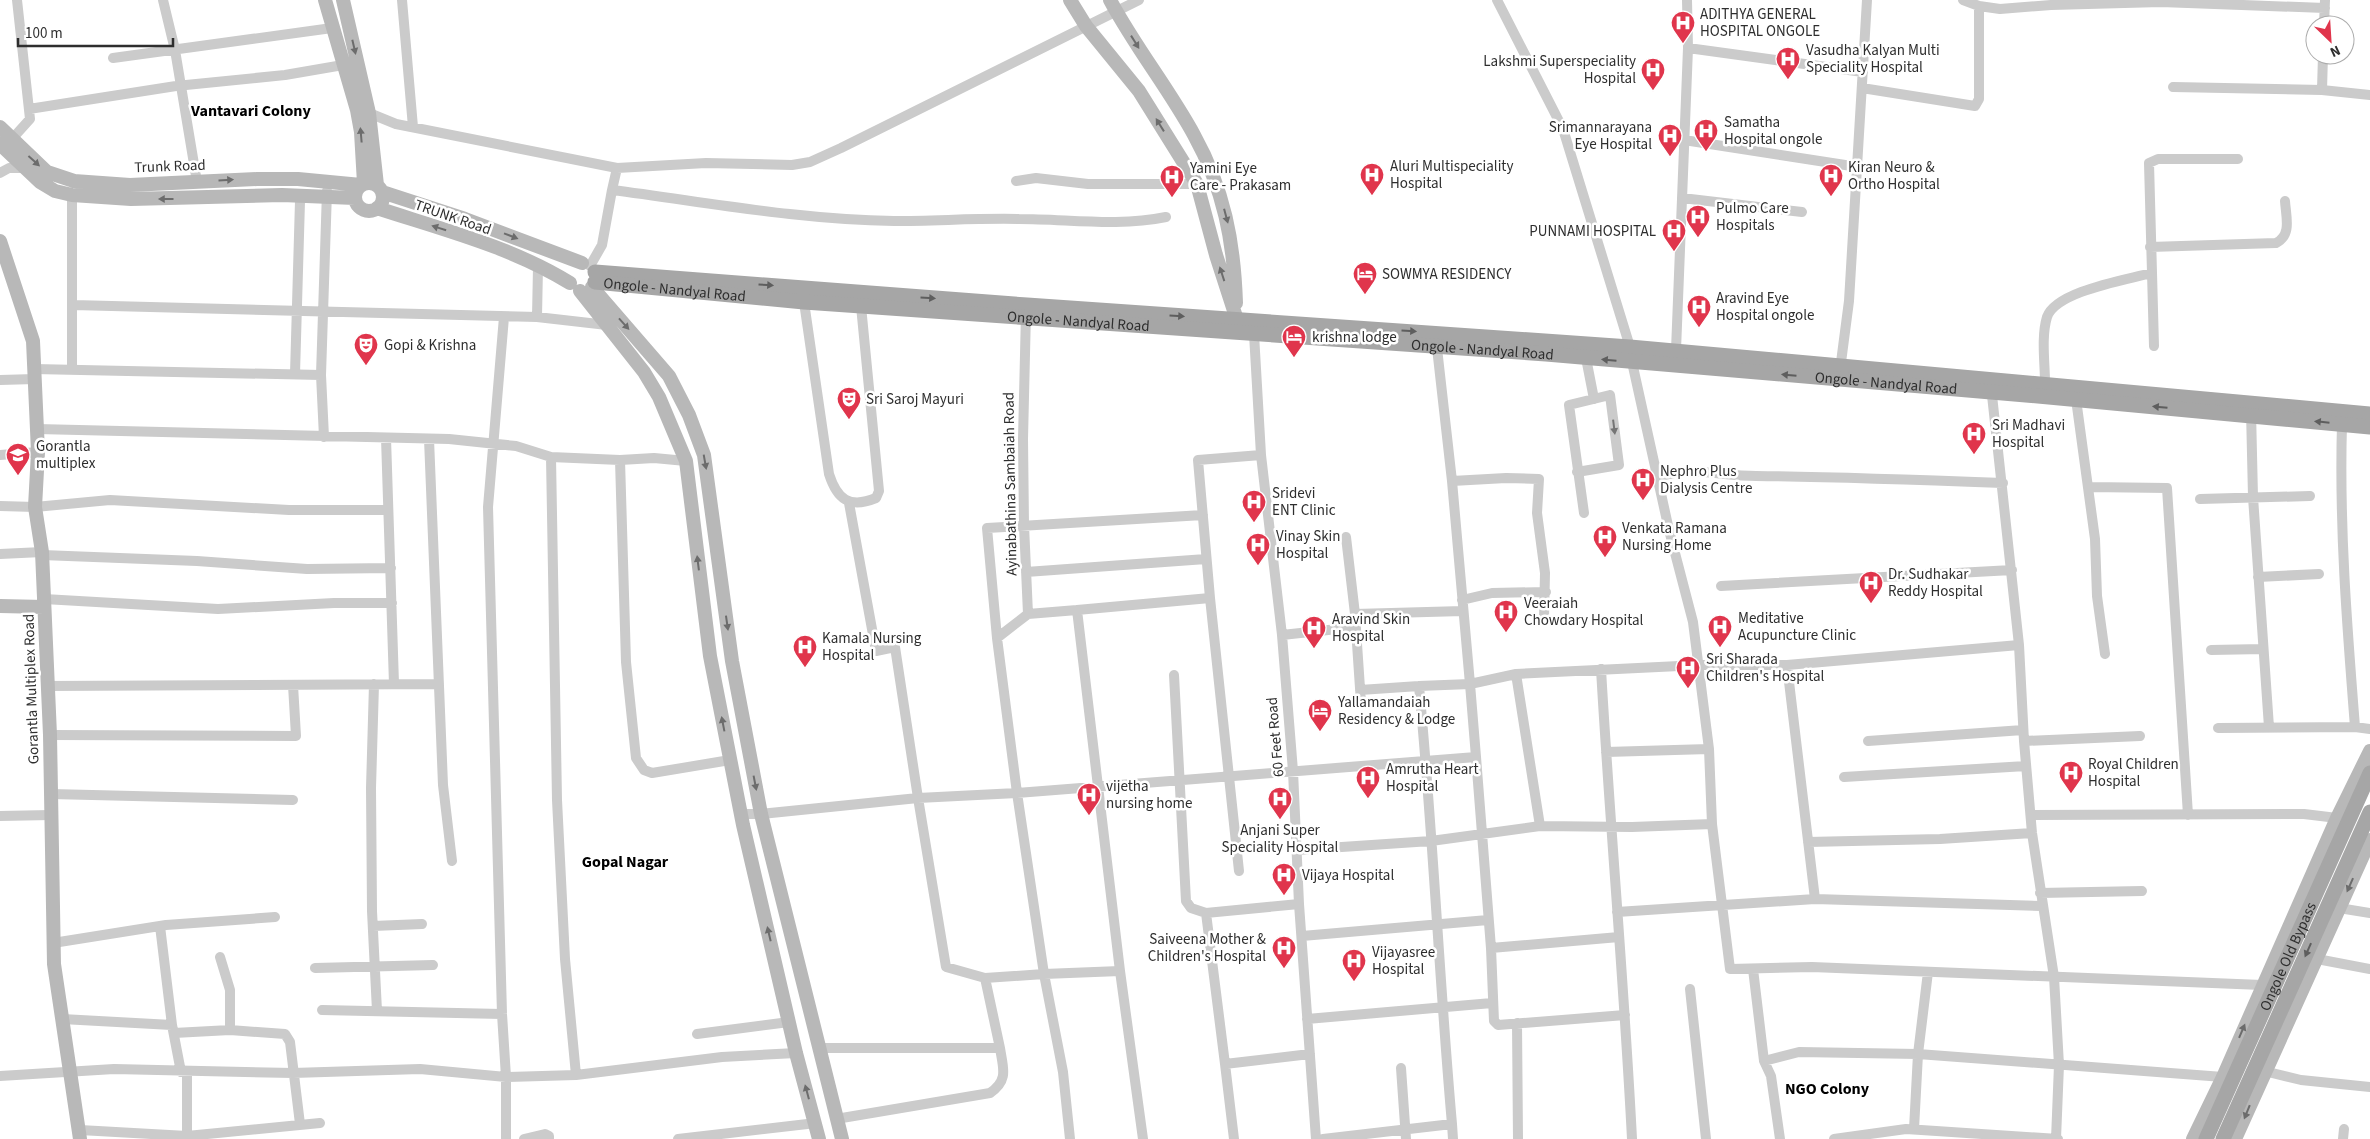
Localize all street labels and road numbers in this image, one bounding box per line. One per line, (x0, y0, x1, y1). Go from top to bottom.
street label: Trunk Road (134, 155, 206, 178)
street label: TRUNK Road (412, 195, 494, 240)
street label: Ongole - Nandyal Road (602, 273, 747, 307)
street label: Ongole - Nandyal Road (1006, 306, 1150, 337)
street label: Ongole - Nandyal Road (1410, 335, 1554, 366)
street label: Ongole - Nandyal Road (1814, 367, 1958, 400)
street label: Ayinabathina Sambaiah Road (998, 392, 1023, 576)
street label: Gorantla Multiplex Road (18, 613, 45, 765)
street label: 60 Feet Road (1262, 696, 1289, 778)
street label: Ongole Old Bypass (2255, 899, 2322, 1014)

